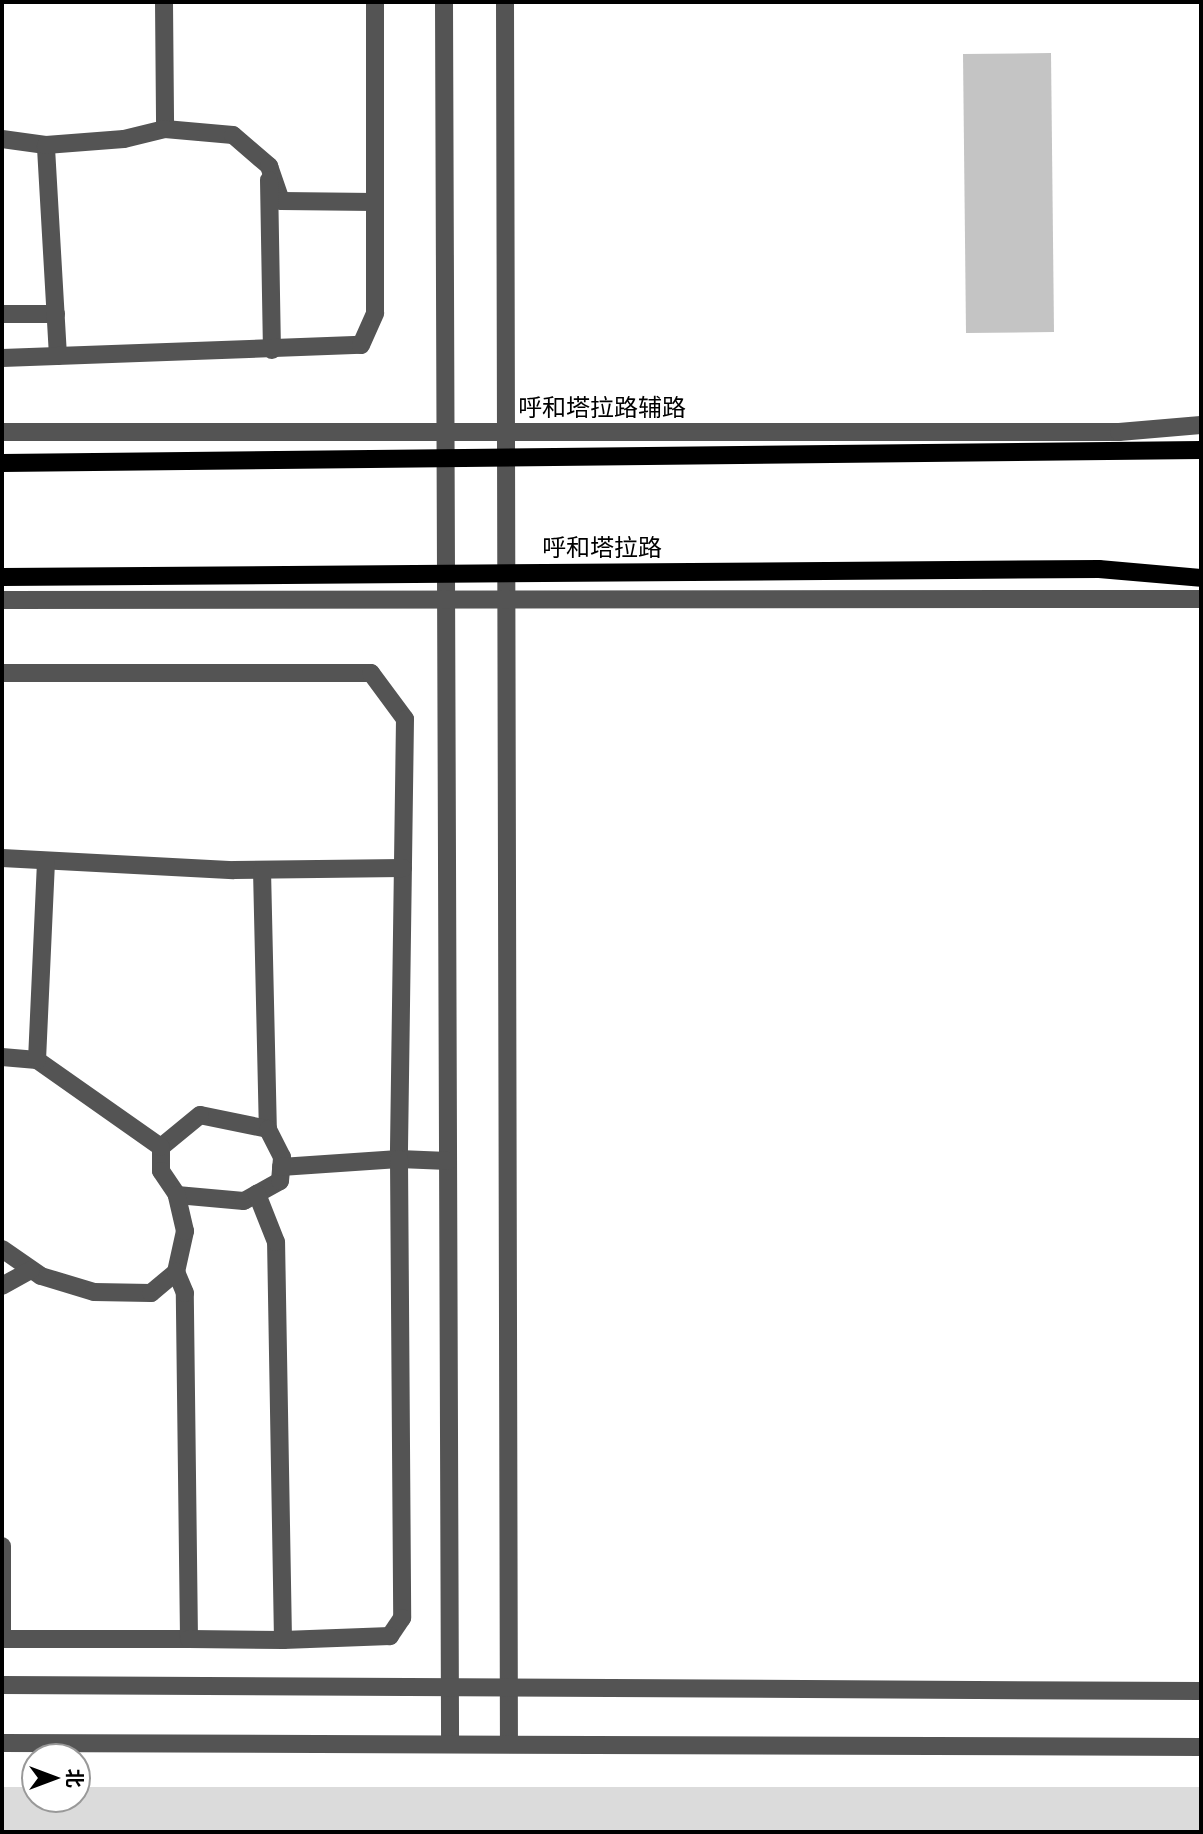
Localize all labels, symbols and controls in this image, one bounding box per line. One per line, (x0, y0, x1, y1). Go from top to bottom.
street label: 呼和塔拉路辅路 (518, 394, 686, 422)
street label: 呼和塔拉路 (542, 534, 662, 562)
north arrow (21, 1743, 91, 1813)
text: 北 (61, 1768, 90, 1788)

